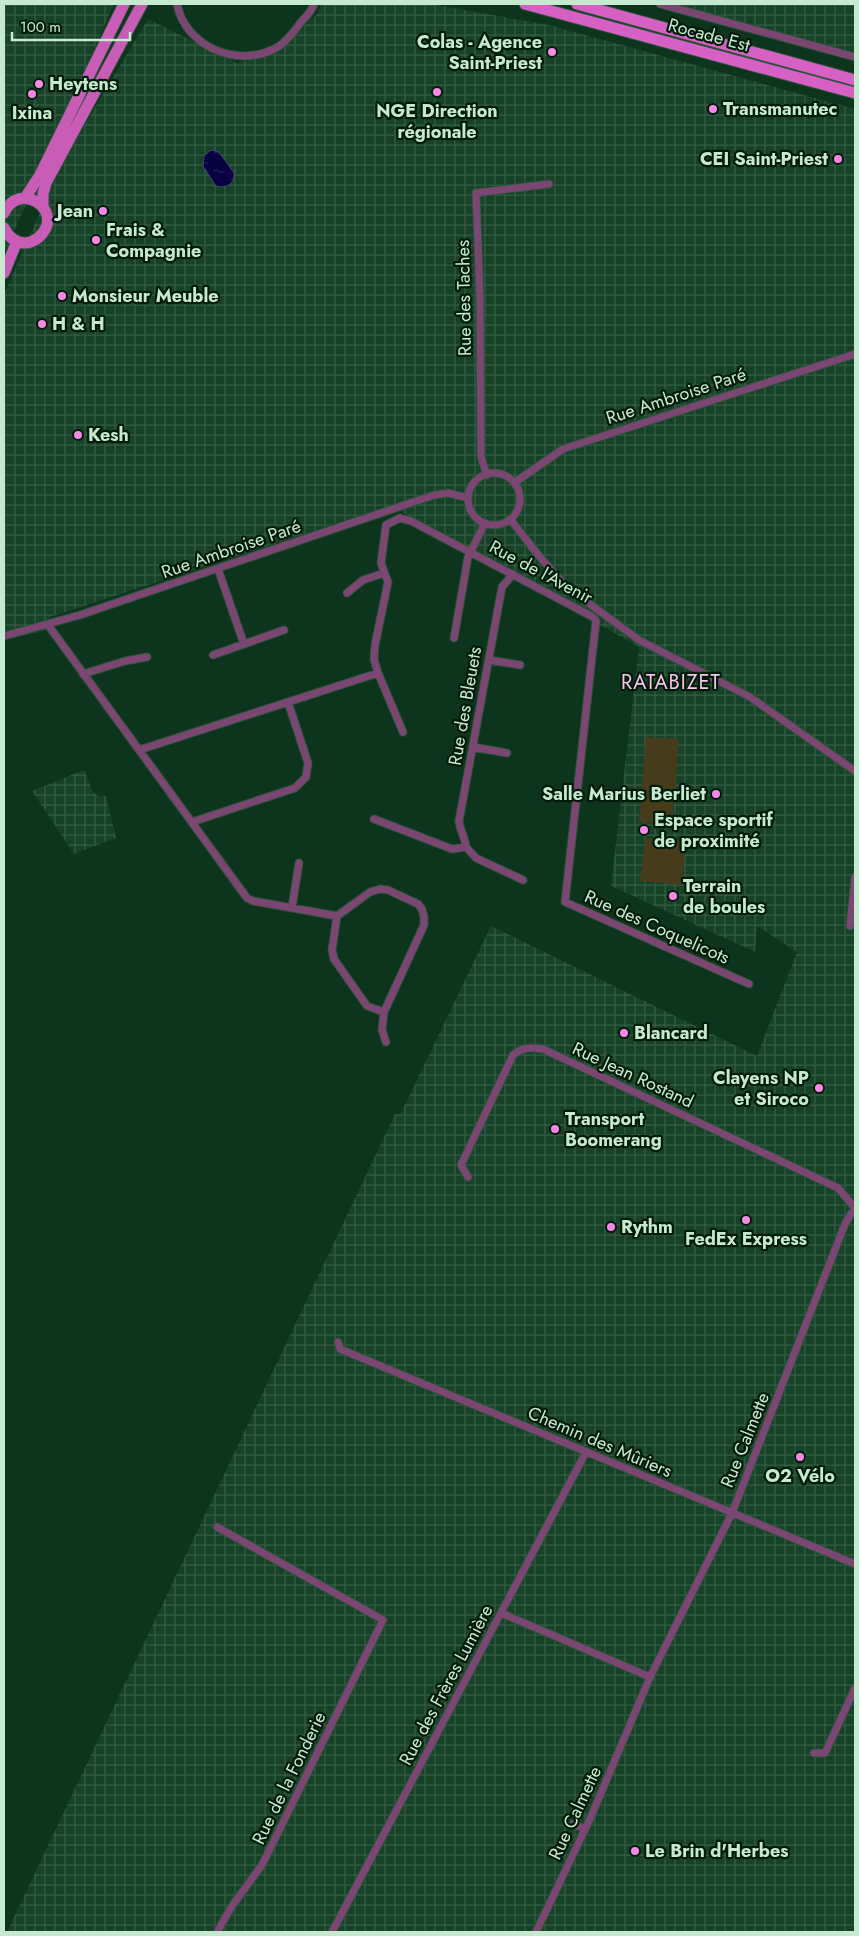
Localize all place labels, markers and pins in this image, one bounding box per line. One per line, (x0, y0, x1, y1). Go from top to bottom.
place label: Colas - Agence Saint-Priest (417, 29, 542, 76)
marker: Colas - Agence Saint-Priest (546, 46, 558, 58)
place label: Heytens (49, 71, 117, 97)
marker: Heytens (33, 78, 45, 90)
marker: NGE Direction régionale (431, 86, 443, 98)
marker: Ixina (26, 88, 38, 100)
place label: Transmanutec (723, 96, 837, 122)
place label: NGE Direction régionale (376, 98, 498, 145)
place label: Ixina (12, 100, 52, 126)
marker: Transmanutec (707, 103, 719, 115)
place label: CEI Saint-Priest (700, 146, 828, 172)
marker: CEI Saint-Priest (832, 153, 844, 165)
place label: Jean (54, 198, 93, 224)
marker: Jean (97, 205, 109, 217)
place label: Frais & Compagnie (106, 217, 201, 264)
marker: Frais & Compagnie (90, 234, 102, 246)
place label: Monsieur Meuble (72, 283, 219, 309)
marker: Monsieur Meuble (56, 290, 68, 302)
place label: H & H (52, 311, 105, 337)
marker: H & H (36, 318, 48, 330)
place label: Kesh (88, 422, 129, 448)
marker: Kesh (72, 429, 84, 441)
place label: Salle Marius Berliet (542, 781, 706, 807)
marker: Salle Marius Berliet (710, 788, 722, 800)
place label: Espace sportif de proximité (654, 807, 773, 854)
marker: Espace sportif de proximité (638, 824, 650, 836)
place label: Terrain de boules (683, 873, 765, 920)
marker: Terrain de boules (667, 890, 679, 902)
place label: Blancard (634, 1020, 708, 1046)
marker: Blancard (618, 1027, 630, 1039)
place label: Clayens NP et Siroco (713, 1065, 809, 1112)
marker: Clayens NP et Siroco (813, 1082, 825, 1094)
place label: Transport Boomerang (565, 1106, 662, 1153)
marker: Transport Boomerang (549, 1123, 561, 1135)
place label: Rythm (621, 1214, 673, 1240)
marker: FedEx Express (740, 1214, 752, 1226)
marker: Rythm (605, 1221, 617, 1233)
place label: FedEx Express (685, 1226, 807, 1252)
marker: O2 Vélo (794, 1451, 806, 1463)
place label: O2 Vélo (765, 1463, 835, 1489)
place label: Le Brin d'Herbes (645, 1838, 788, 1864)
marker: Le Brin d'Herbes (629, 1845, 641, 1857)

